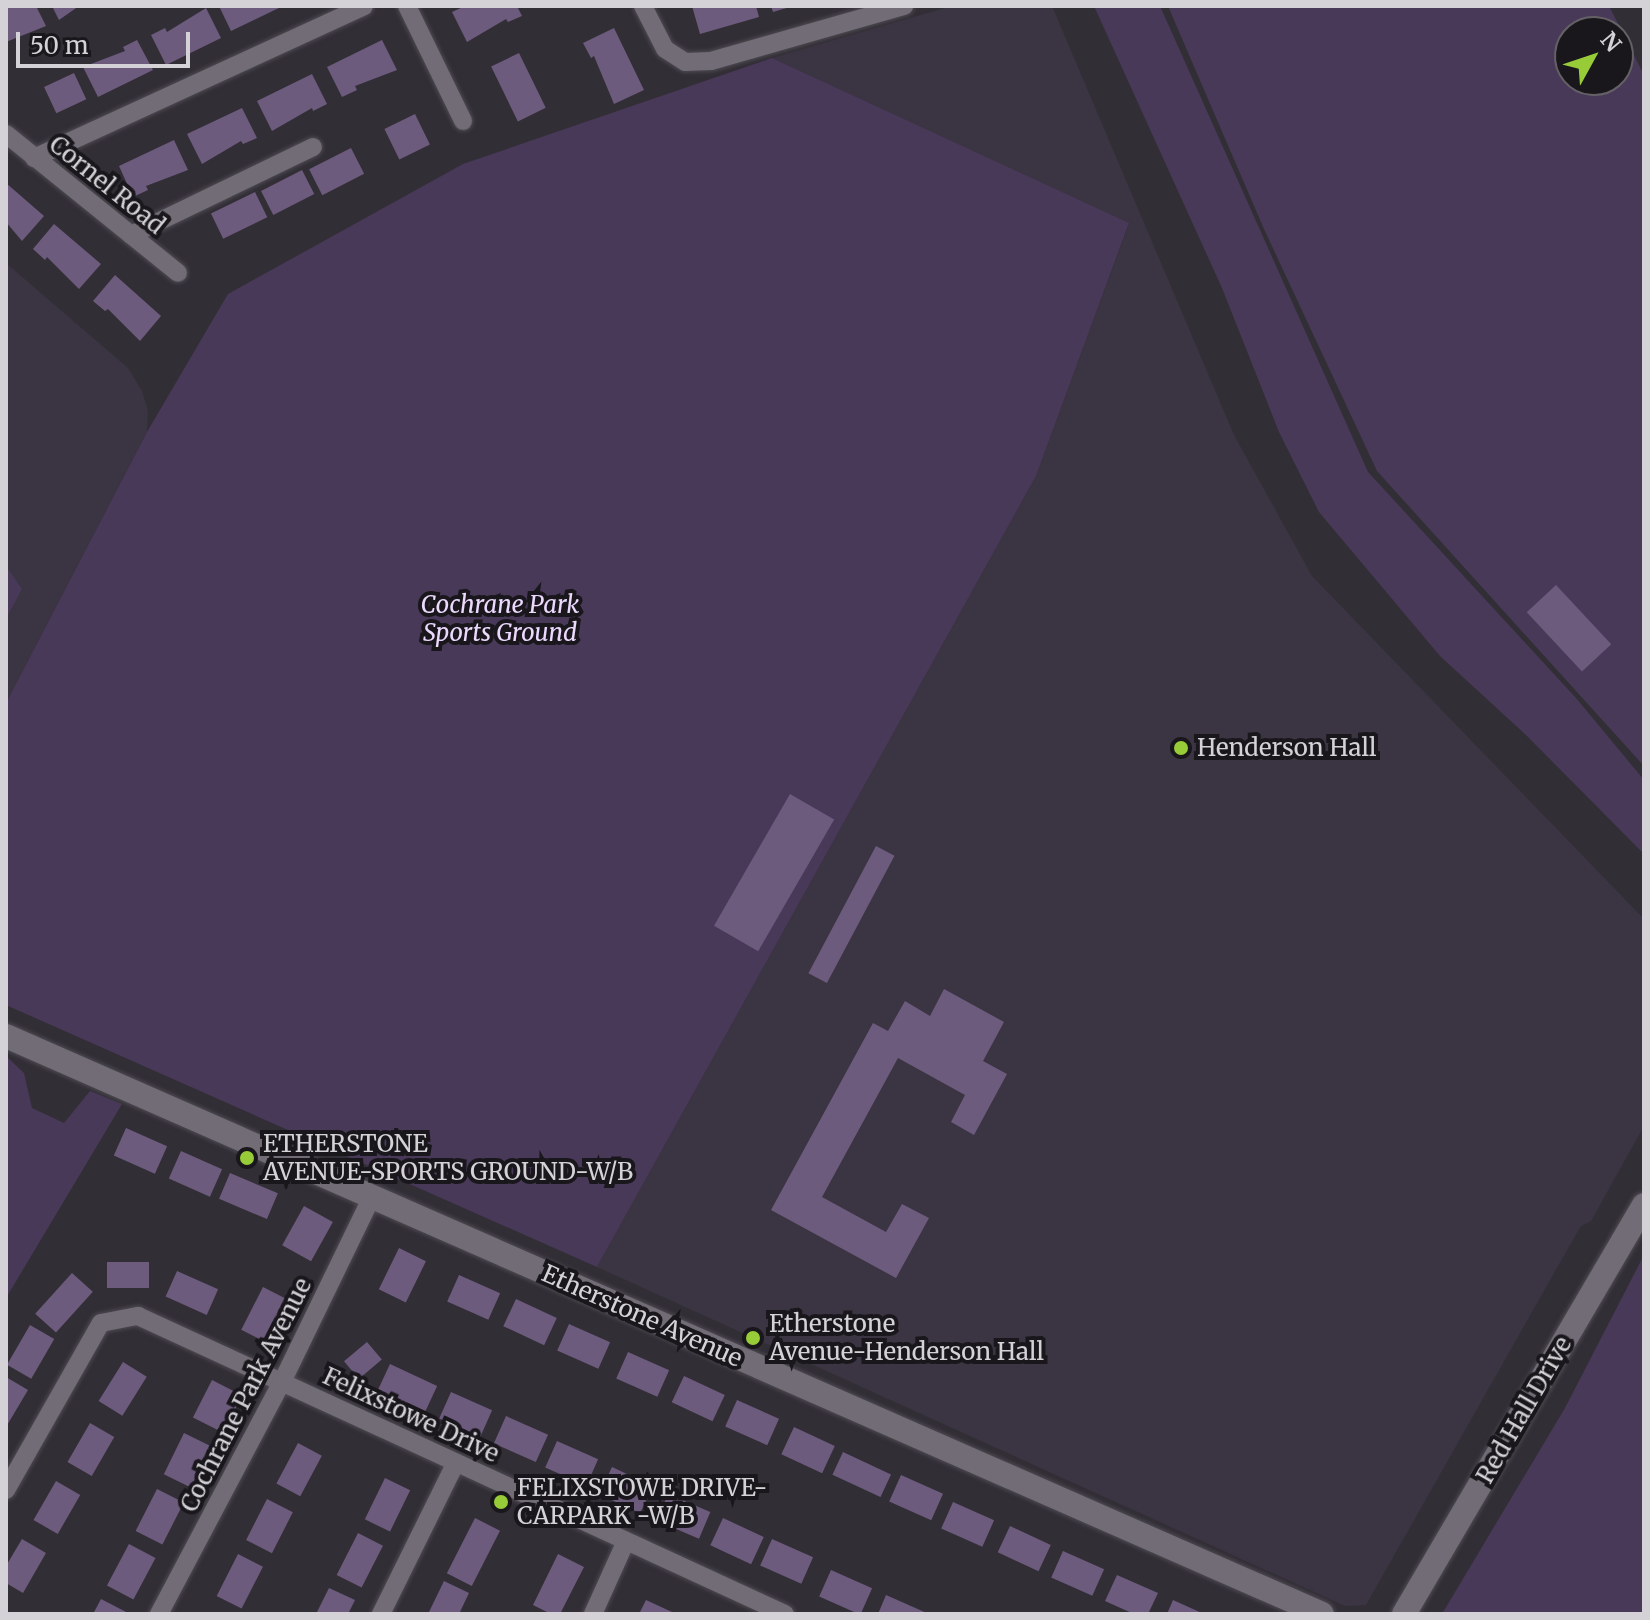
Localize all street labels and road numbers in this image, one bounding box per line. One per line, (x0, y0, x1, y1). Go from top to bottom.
street label: Cornel Road (44, 130, 170, 240)
street label: Etherstone Avenue (537, 1259, 747, 1373)
street label: Cochrane Park Avenue (175, 1273, 317, 1517)
street label: Red Hall Drive (1470, 1332, 1578, 1488)
street label: Felixstowe Drive (318, 1362, 504, 1468)

